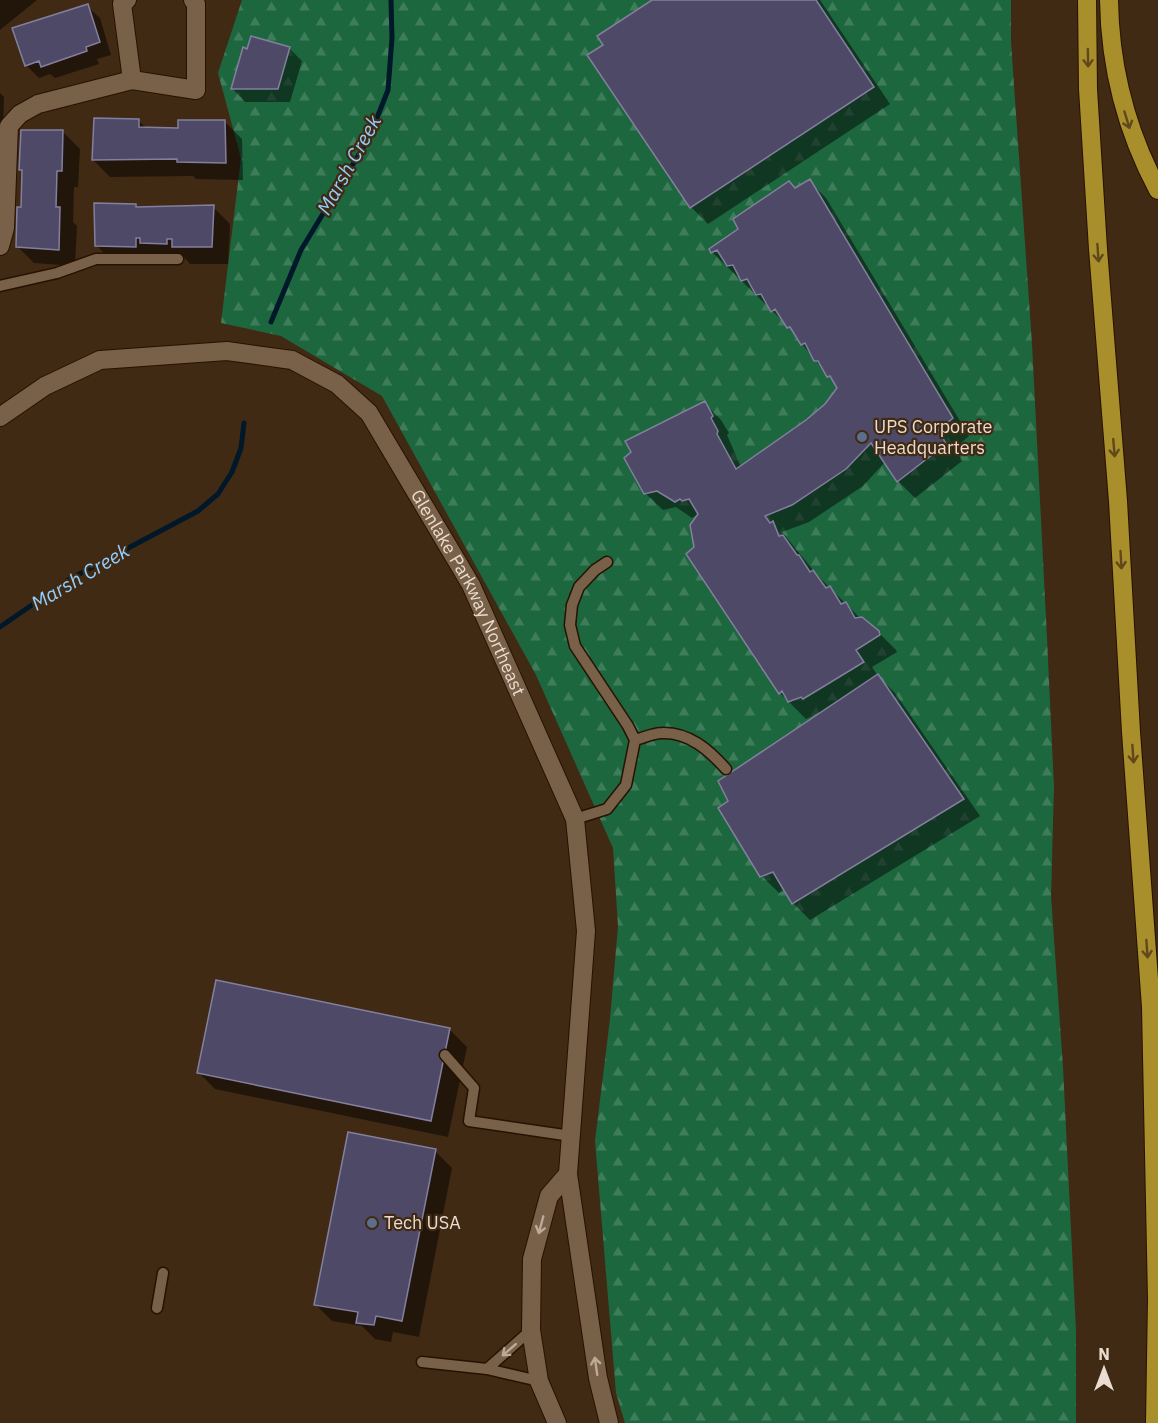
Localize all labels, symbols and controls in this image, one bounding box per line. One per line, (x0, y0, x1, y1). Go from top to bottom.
one-way arrow (1082, 48, 1094, 68)
water label: Marsh Creek (310, 110, 387, 219)
one-way arrow (1122, 110, 1133, 129)
one-way arrow (1093, 243, 1104, 263)
place label: UPS Corporate Headquarters (874, 415, 993, 459)
marker: UPS Corporate Headquarters (855, 430, 869, 444)
one-way arrow (1109, 437, 1120, 457)
street label: Glenlake Parkway Northeast (406, 485, 531, 699)
water label: Marsh Creek (26, 536, 134, 616)
one-way arrow (1116, 549, 1127, 569)
one-way arrow (1128, 744, 1139, 764)
one-way arrow (1141, 939, 1152, 958)
place label: Tech USA (384, 1211, 461, 1234)
one-way arrow (535, 1215, 547, 1234)
marker: Tech USA (365, 1216, 379, 1230)
north arrow (1074, 1339, 1134, 1399)
one-way arrow (502, 1343, 517, 1357)
text: N (1098, 1344, 1110, 1364)
one-way arrow (591, 1357, 602, 1376)

